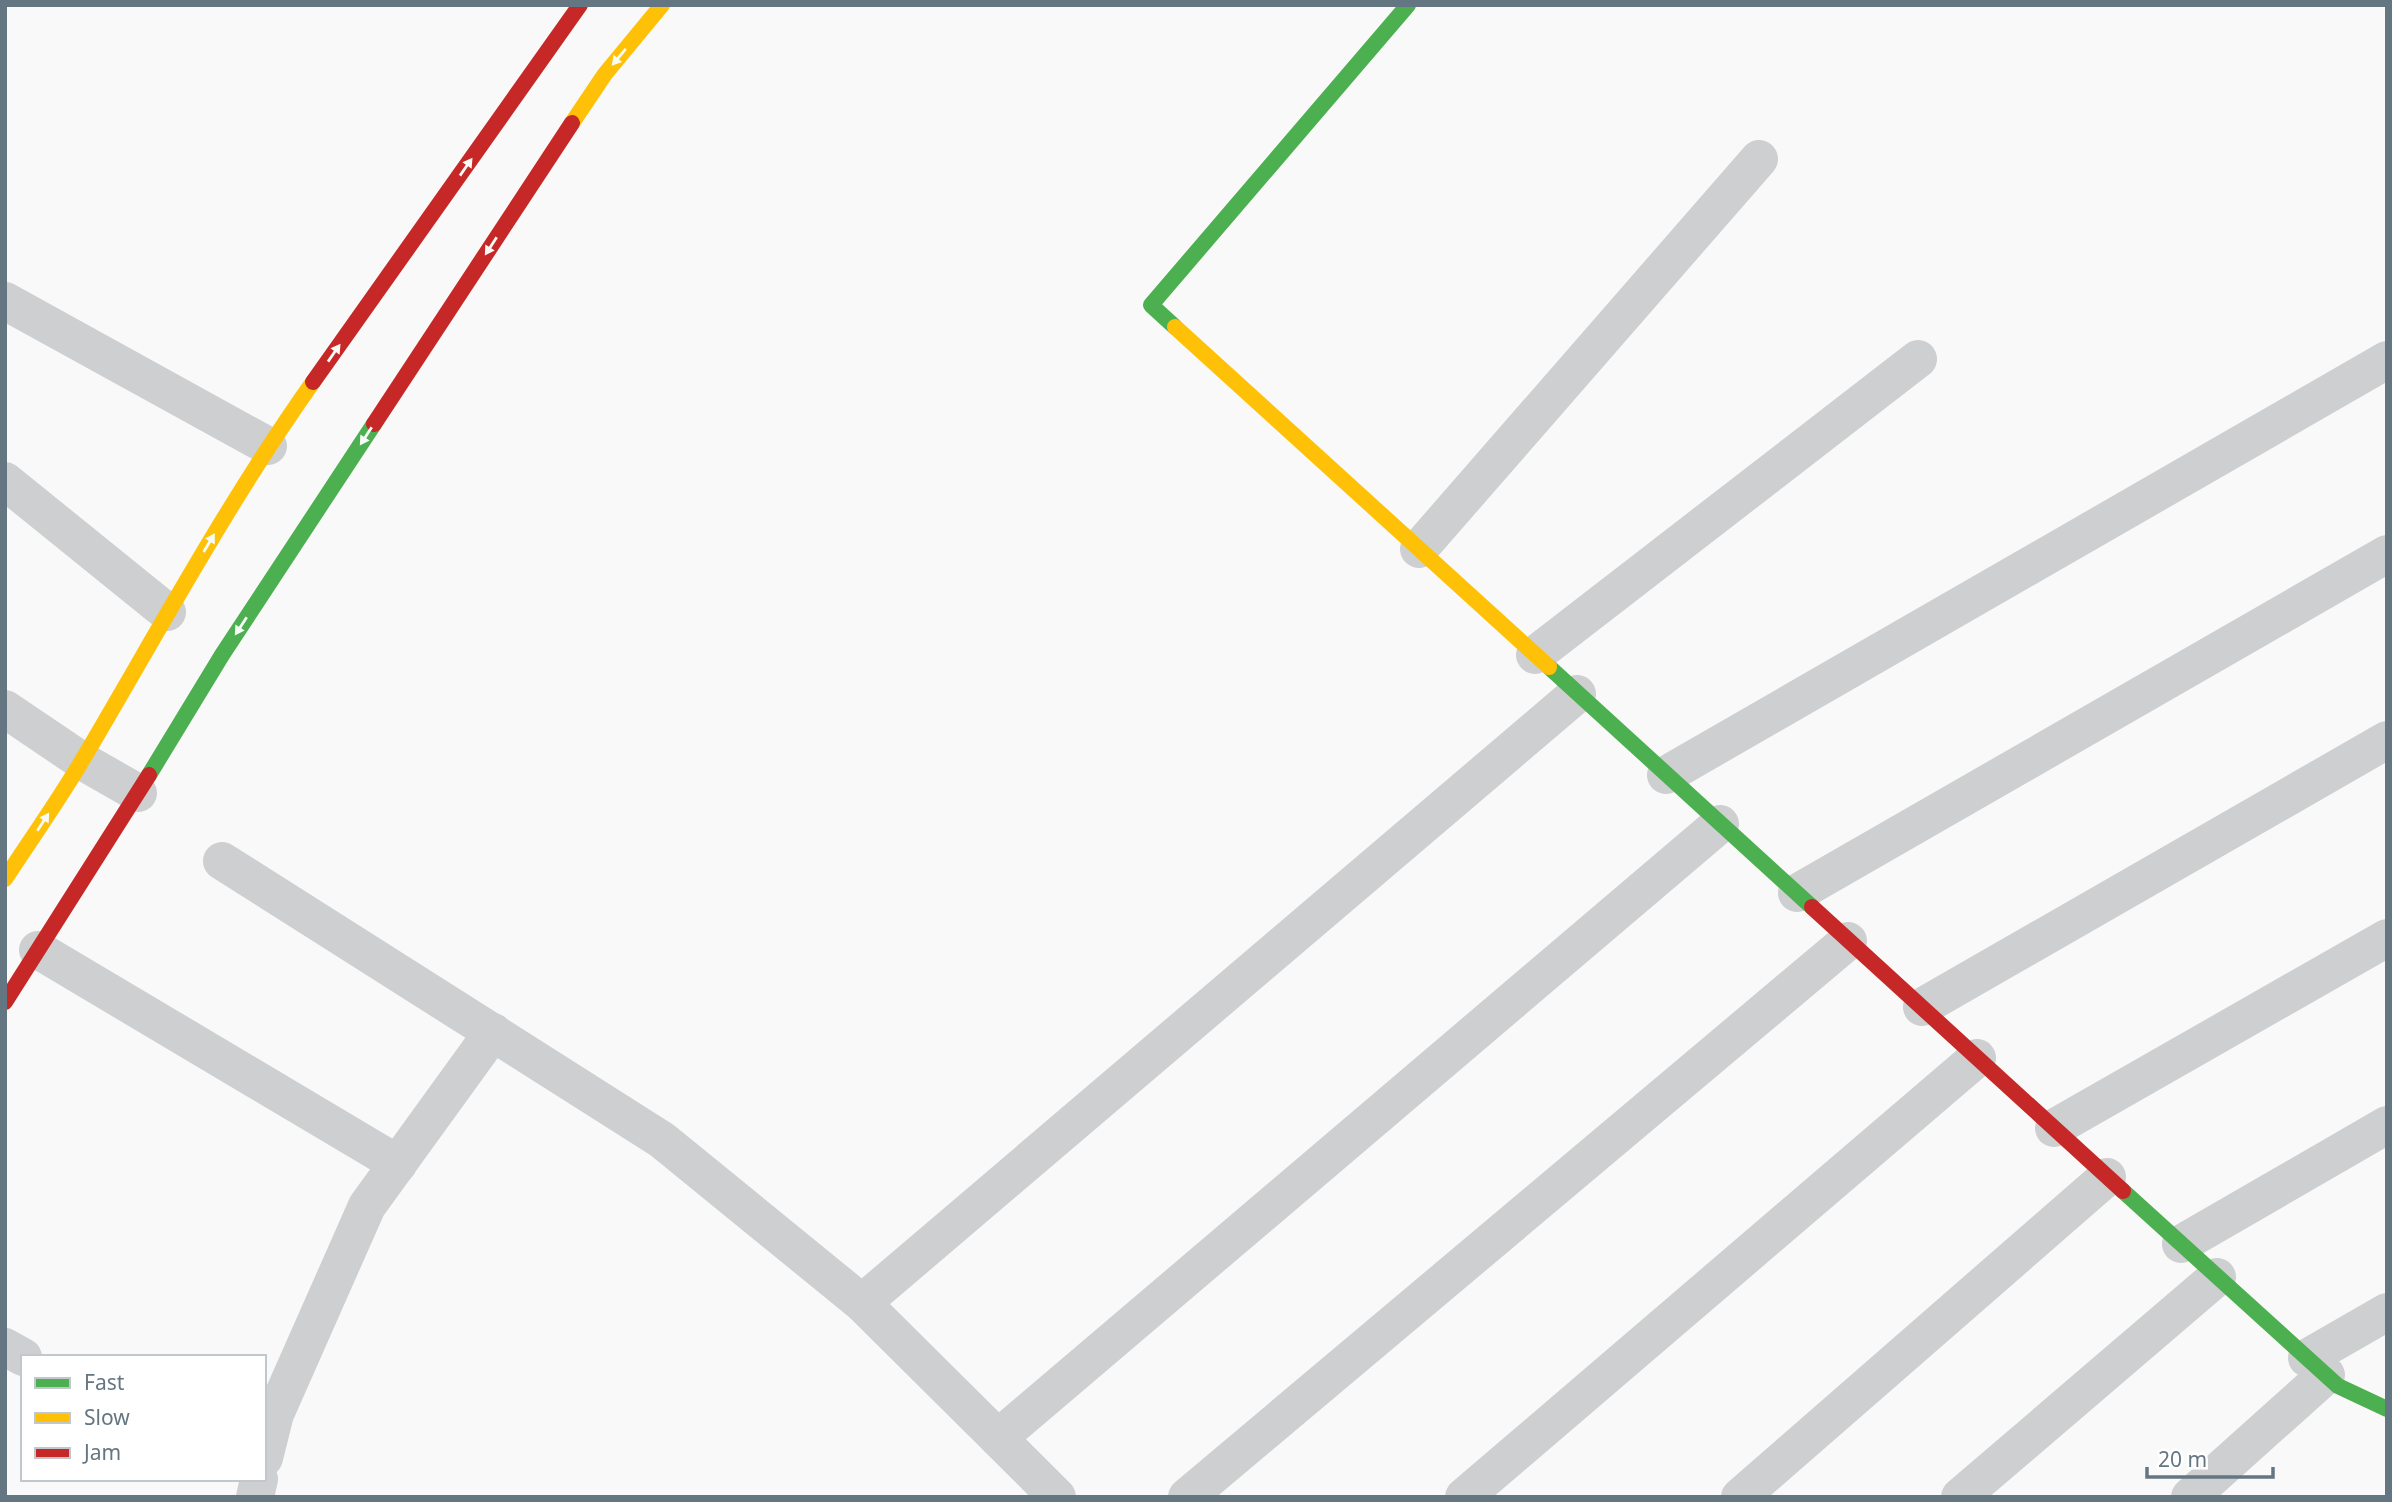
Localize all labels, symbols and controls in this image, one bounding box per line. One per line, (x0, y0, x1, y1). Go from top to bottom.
one-way arrow (611, 48, 626, 66)
one-way arrow (458, 158, 472, 176)
one-way arrow (484, 237, 498, 255)
one-way arrow (327, 344, 341, 362)
one-way arrow (359, 426, 372, 445)
one-way arrow (203, 533, 216, 552)
one-way arrow (234, 617, 248, 635)
one-way arrow (36, 812, 49, 832)
legend (21, 1355, 266, 1481)
text: Fast (84, 1368, 125, 1396)
text: Slow (84, 1403, 130, 1431)
scale bar (2147, 1436, 2273, 1480)
text: Jam (82, 1438, 121, 1466)
text: 20 m (2158, 1445, 2207, 1473)

